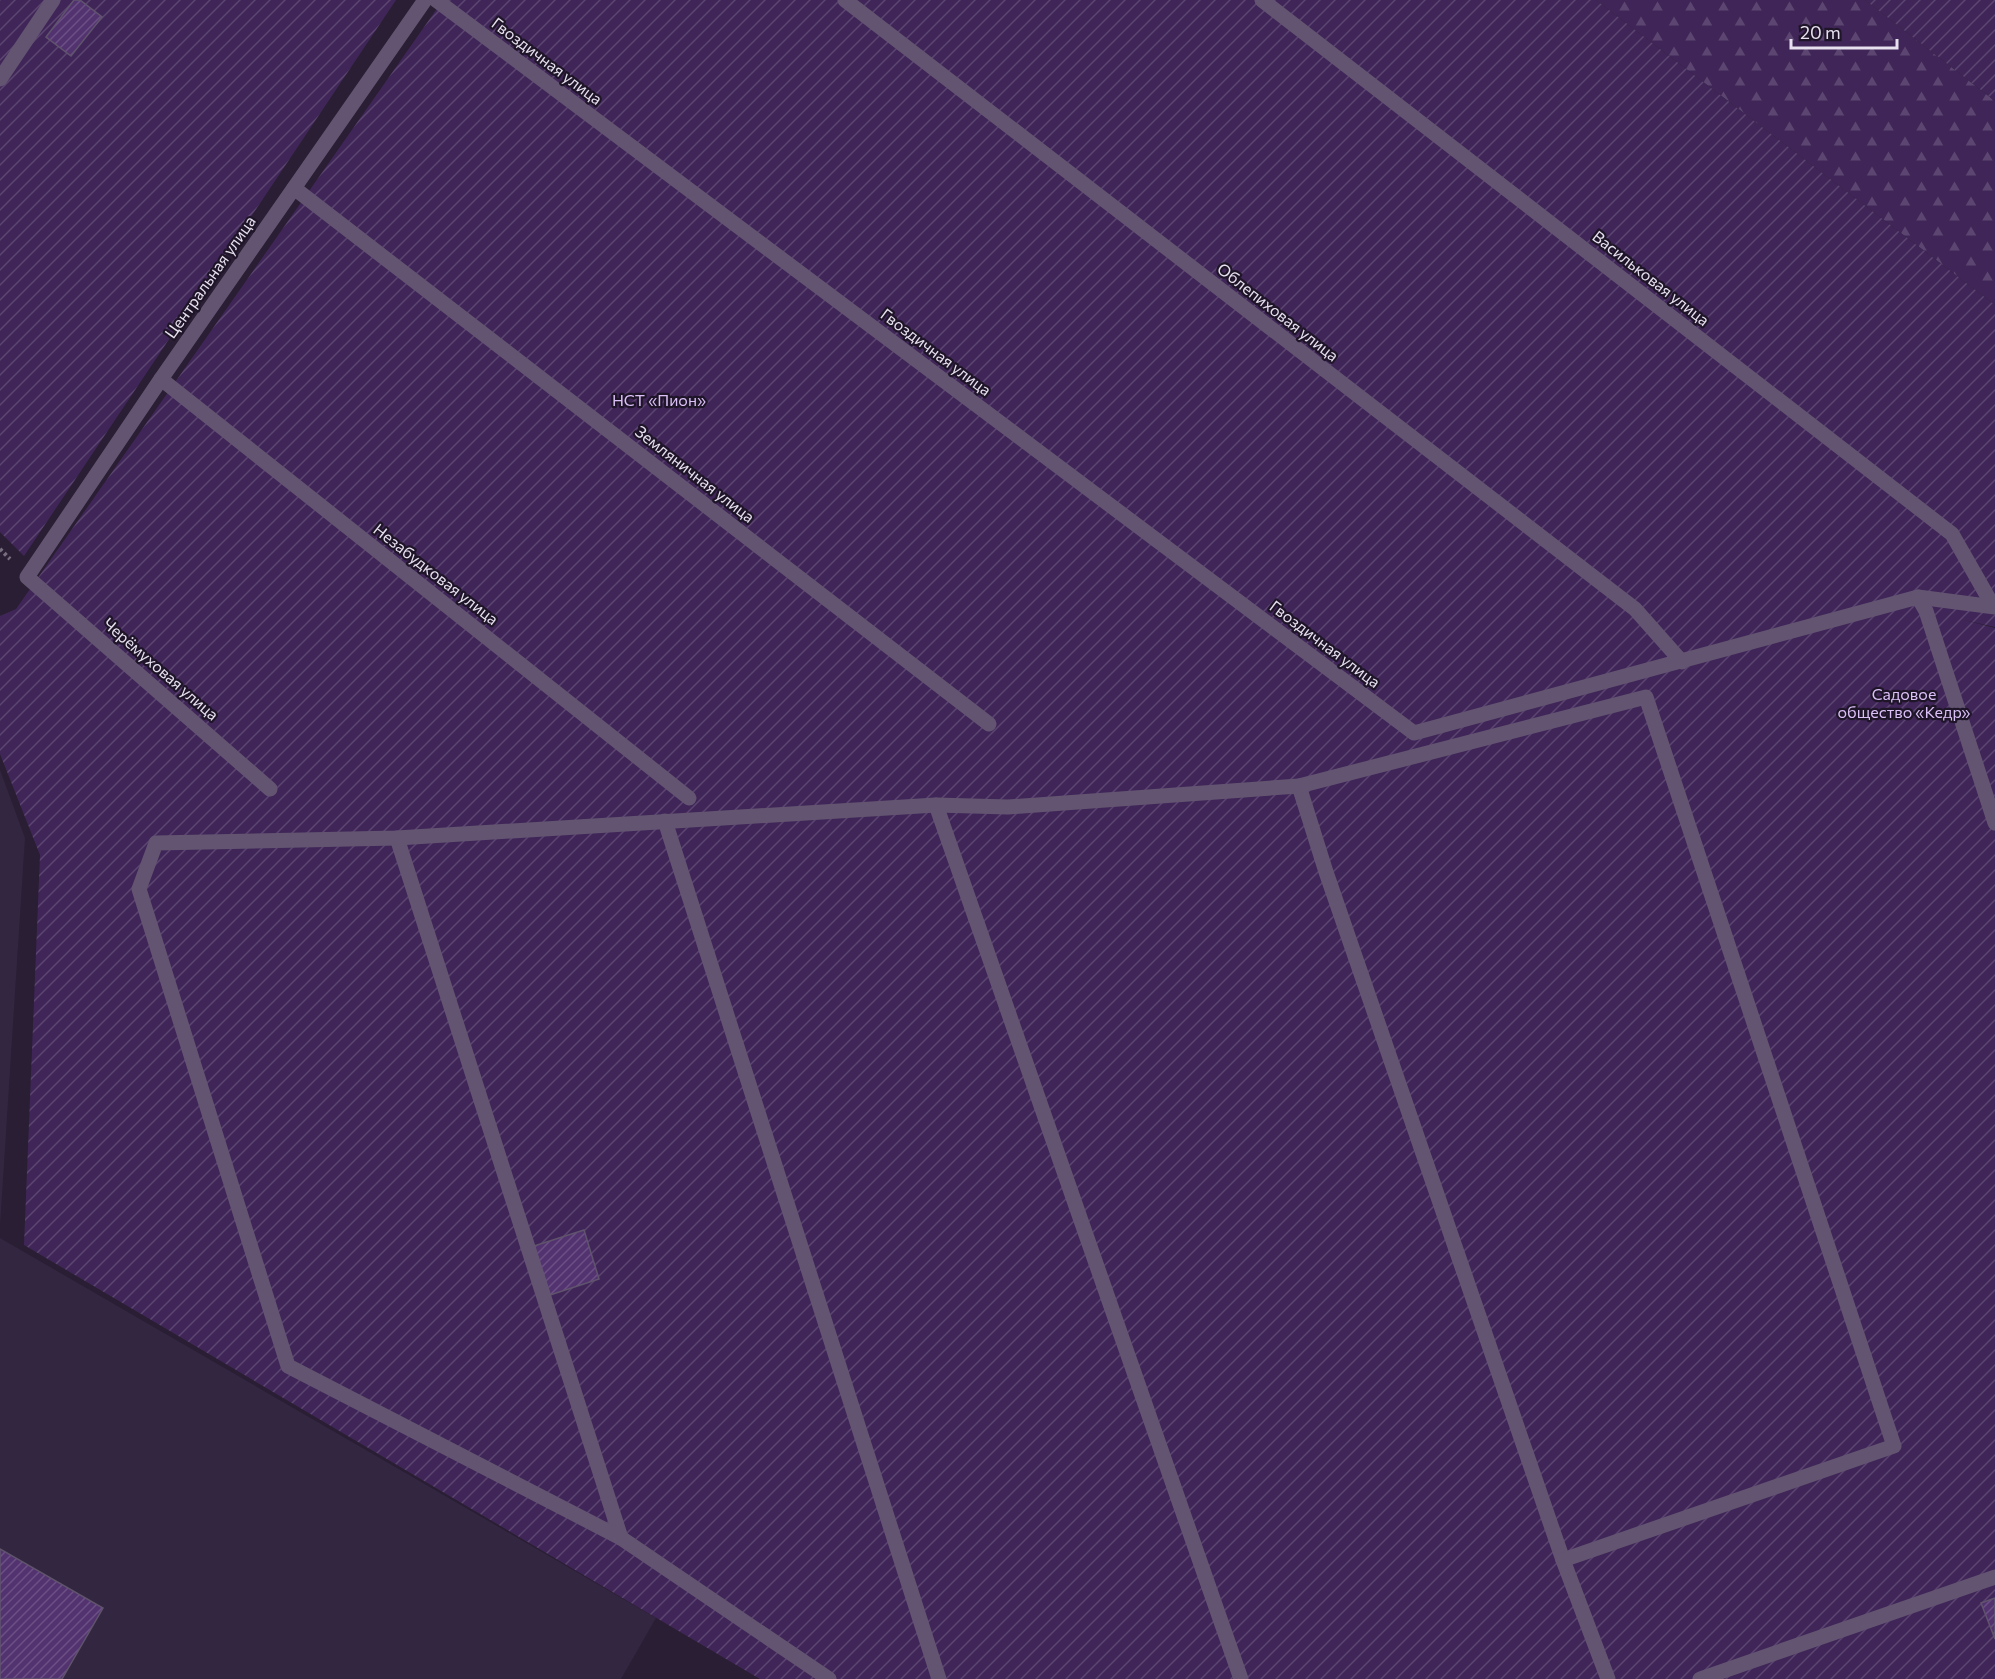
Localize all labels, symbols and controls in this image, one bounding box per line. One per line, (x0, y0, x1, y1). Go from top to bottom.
scale bar (1791, 12, 1898, 50)
street label: Гвоздичная улица (488, 13, 606, 108)
text: 20 m (1800, 21, 1841, 43)
street label: Центральная улица (160, 212, 259, 342)
street label: Васильковая улица (1589, 226, 1713, 329)
street label: Облепиховая улица (1214, 258, 1343, 365)
street label: Гвоздичная улица (877, 304, 995, 399)
park label: НСТ «Пион» (612, 390, 706, 409)
street label: Земляничная улица (632, 421, 759, 526)
street label: Незабудковая улица (370, 519, 502, 628)
street label: Гвоздичная улица (1266, 596, 1384, 691)
street label: Черёмуховая улица (100, 613, 223, 724)
park label: Садовое общество «Кедр» (1838, 684, 1970, 721)

